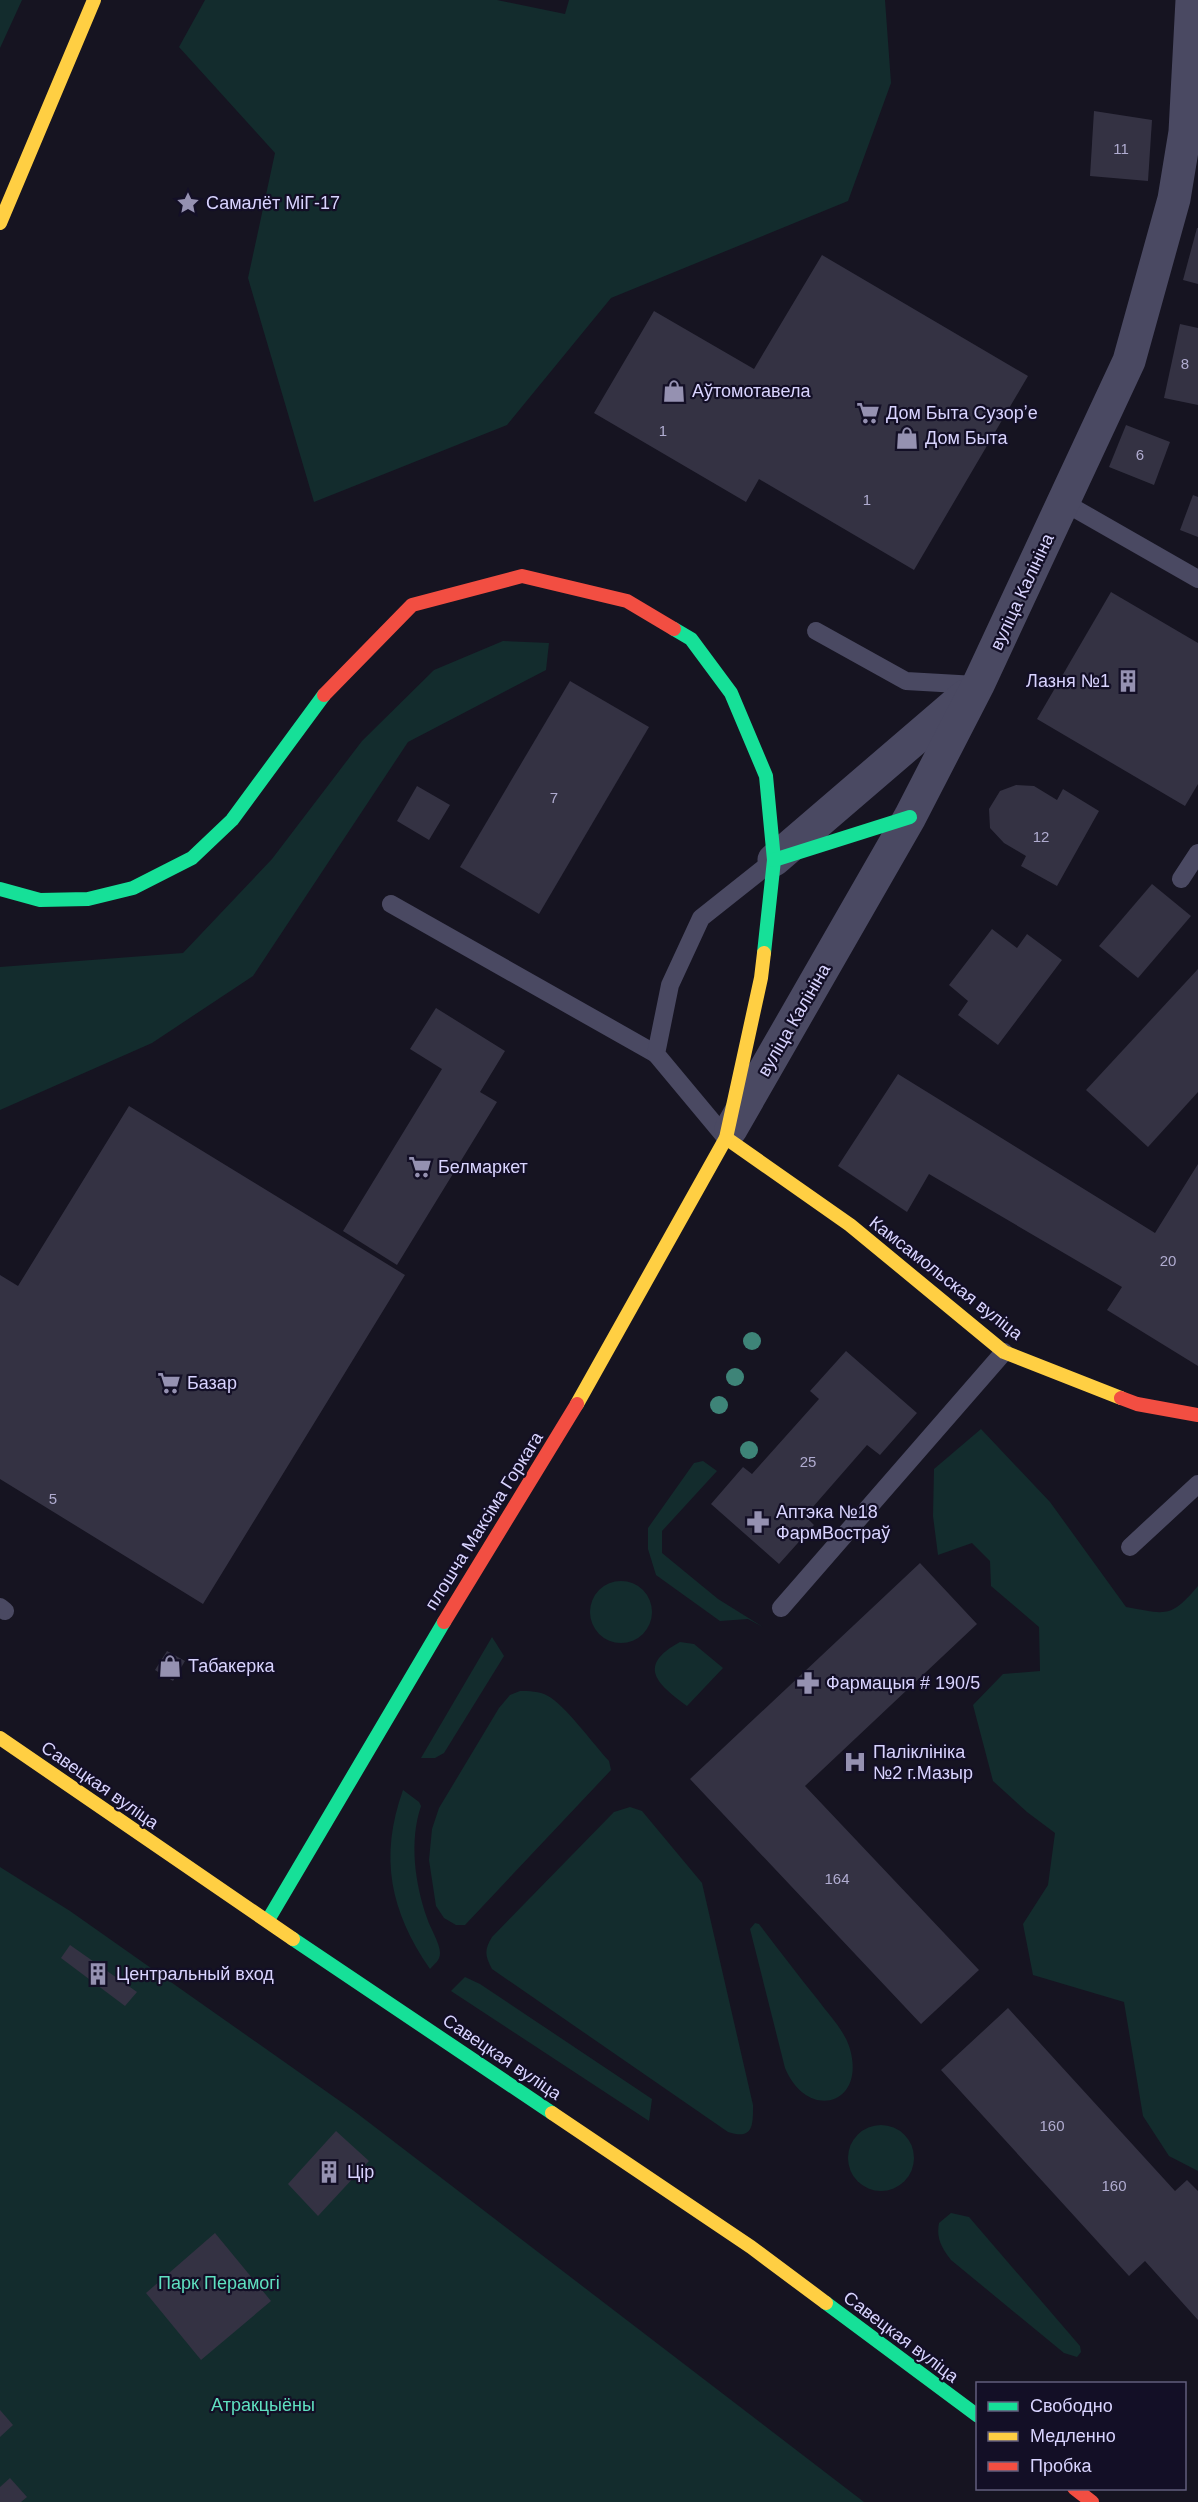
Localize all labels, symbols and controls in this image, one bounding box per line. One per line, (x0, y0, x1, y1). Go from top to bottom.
house number: 11 (1113, 140, 1129, 157)
place icon: Самалёт МіГ-17 (175, 190, 201, 216)
place label: Самалёт МіГ-17 (206, 193, 340, 213)
house number: 8 (1181, 355, 1189, 372)
shop icon: Аўтомотавела (661, 378, 687, 404)
place label: Аўтомотавела (692, 381, 811, 401)
supermarket icon: Дом Быта Сузорʼе (855, 400, 881, 426)
place label: Дом Быта Сузорʼе (886, 403, 1038, 423)
house number: 1 (659, 422, 667, 439)
shop icon: Дом Быта (894, 425, 920, 451)
place label: Дом Быта (925, 428, 1009, 448)
house number: 6 (1136, 446, 1144, 463)
house number: 1 (863, 491, 871, 508)
street label: вуліца Калініна (986, 530, 1058, 654)
building icon: Лазня №1 (1115, 668, 1141, 694)
place label: Лазня №1 (1026, 671, 1110, 691)
house number: 7 (550, 789, 558, 806)
house number: 12 (1033, 828, 1049, 845)
street label: вуліца Калініна (754, 959, 835, 1080)
supermarket icon: Белмаркет (407, 1154, 433, 1180)
place label: Белмаркет (438, 1157, 528, 1177)
street label: Камсамольская вуліца (866, 1212, 1027, 1344)
house number: 20 (1160, 1252, 1176, 1269)
supermarket icon: Базар (156, 1370, 182, 1396)
place label: Базар (187, 1373, 237, 1393)
street label: плошча Максіма Горкага (421, 1428, 548, 1614)
house number: 25 (800, 1453, 816, 1470)
house number: 5 (49, 1490, 57, 1507)
place label: Аптэка №18 ФармВостраў (776, 1502, 890, 1543)
pharmacy icon: Аптэка №18 ФармВостраў (745, 1509, 771, 1535)
shop icon: Табакерка (157, 1653, 183, 1679)
place label: Табакерка (188, 1656, 275, 1676)
pharmacy icon: Фармацыя # 190/5 (795, 1670, 821, 1696)
place label: Фармацыя # 190/5 (826, 1673, 980, 1693)
street label: Савецкая вуліца (38, 1737, 163, 1833)
place label: Паліклініка №2 г.Мазыр (873, 1742, 973, 1783)
hospital icon: Паліклініка №2 г.Мазыр (842, 1749, 868, 1775)
house number: 164 (824, 1870, 850, 1887)
building icon: Центральный вход (85, 1961, 111, 1987)
place label: Центральный вход (116, 1964, 274, 1984)
street label: Савецкая вуліца (439, 2010, 566, 2105)
house number: 160 (1039, 2117, 1065, 2134)
building icon: Цір (316, 2159, 342, 2185)
place label: Цір (347, 2162, 374, 2182)
house number: 160 (1101, 2177, 1127, 2194)
park label: Парк Перамогі (158, 2273, 280, 2293)
street label: Савецкая вуліца (840, 2287, 963, 2387)
legend (976, 2382, 1186, 2490)
park label: Атракцыёны (211, 2395, 315, 2415)
text: Свободно (1030, 2396, 1113, 2416)
text: Медленно (1030, 2426, 1116, 2446)
text: Пробка (1030, 2456, 1093, 2476)

